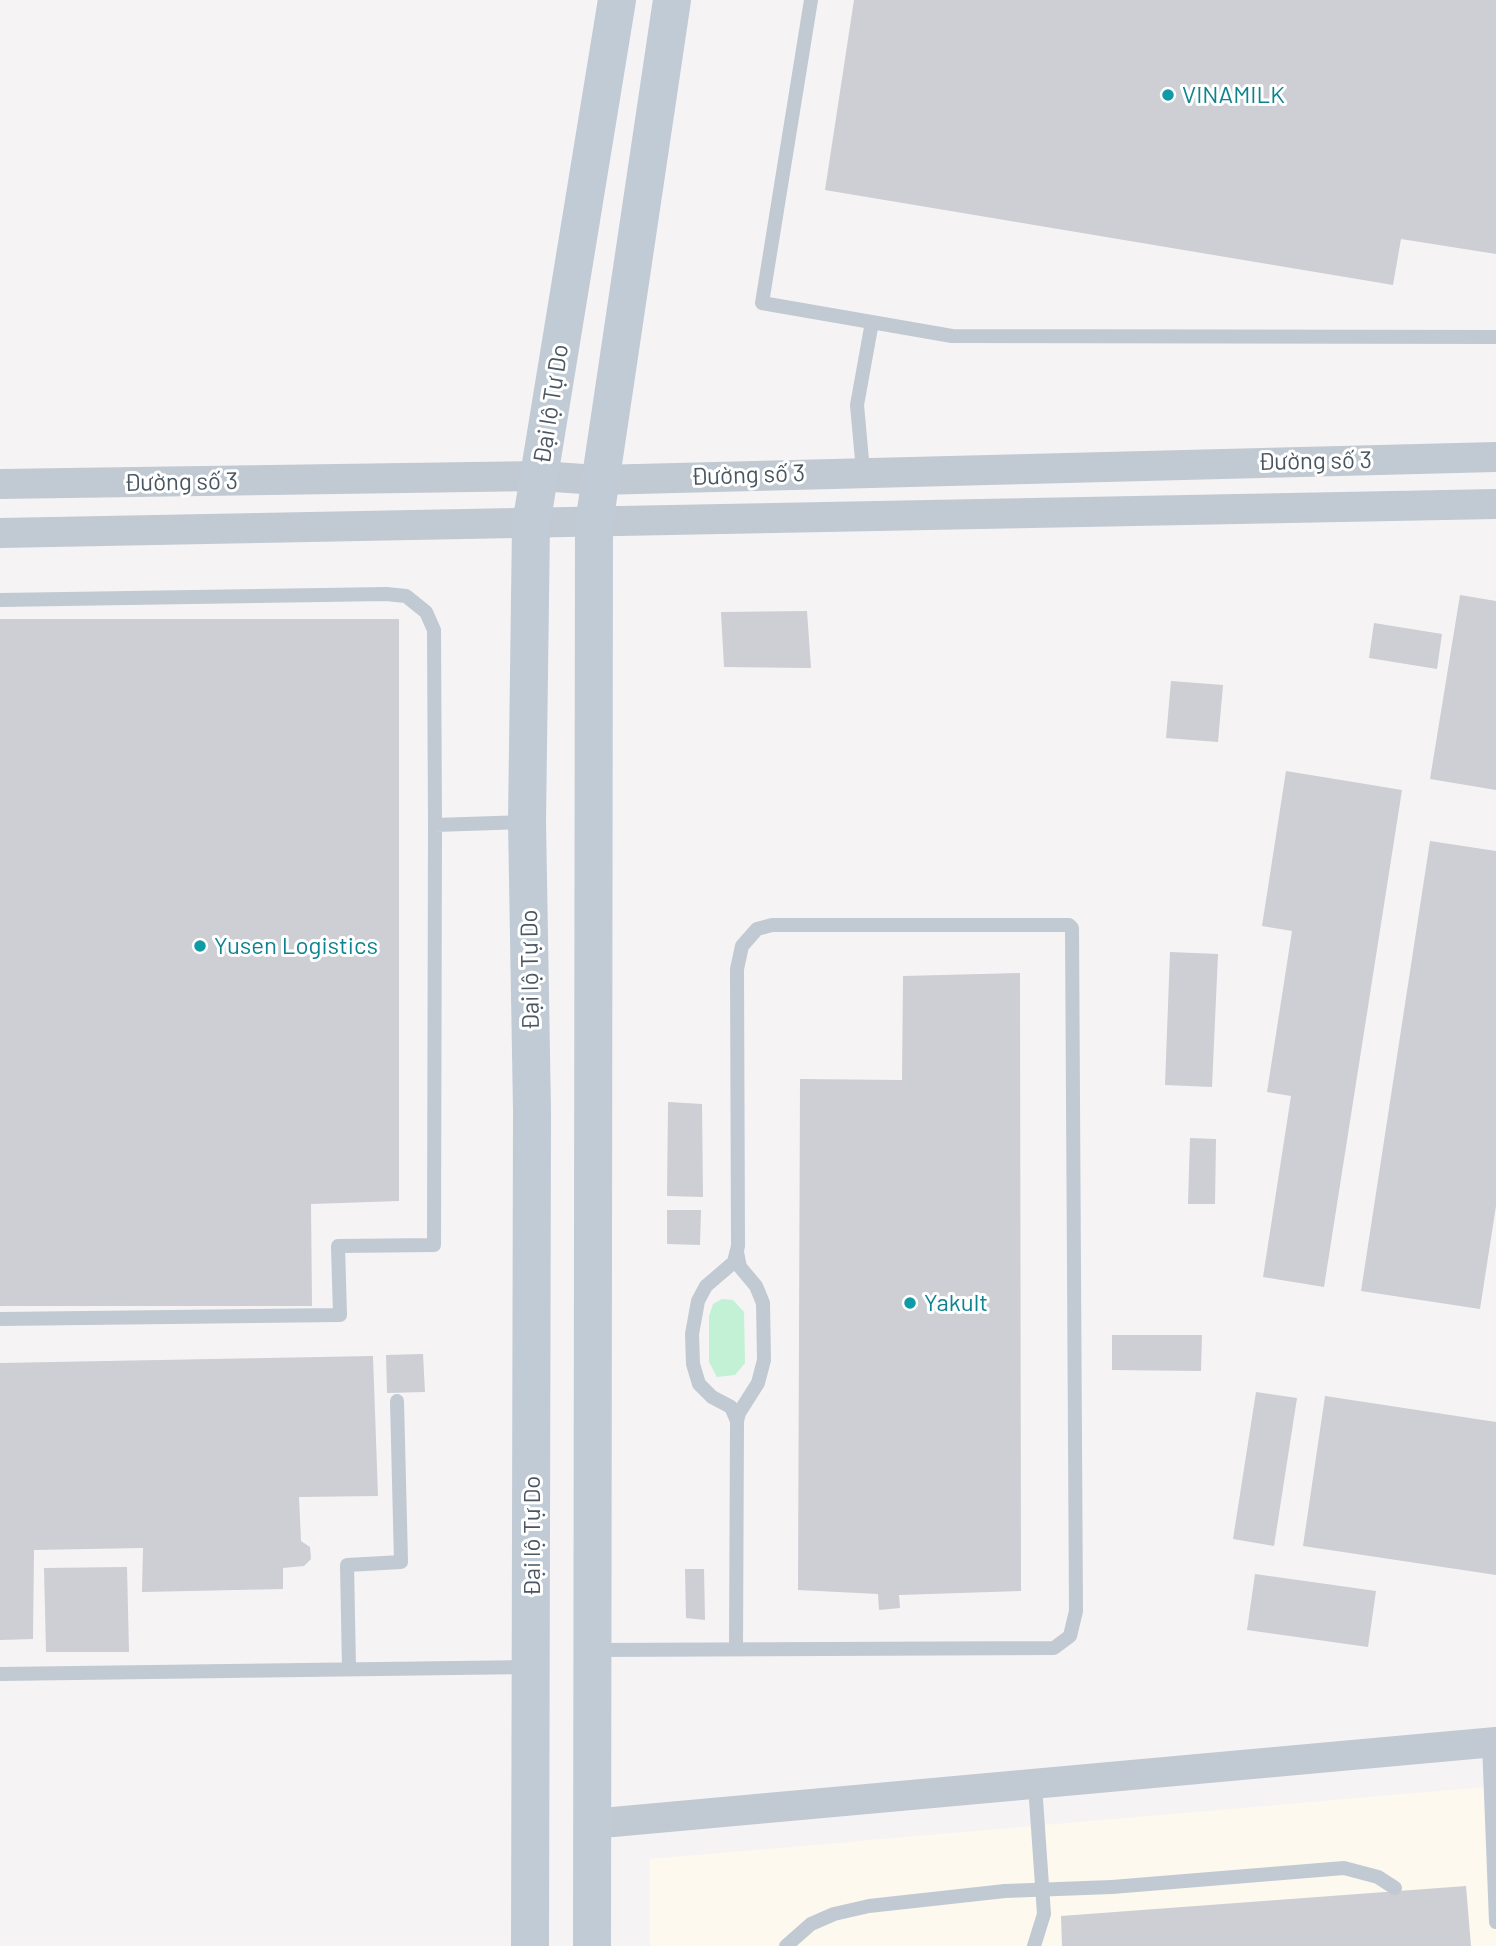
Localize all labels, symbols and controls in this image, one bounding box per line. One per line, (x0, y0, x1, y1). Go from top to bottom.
place label: VINAMILK (1182, 81, 1285, 109)
marker: VINAMILK (1160, 87, 1176, 103)
street label: Đại lộ Tự Do (527, 342, 575, 466)
street label: Đường số 3 (1258, 446, 1372, 476)
street label: Đường số 3 (691, 459, 805, 491)
street label: Đường số 3 (124, 467, 238, 497)
street label: Đại lộ Tự Do (515, 909, 545, 1031)
place label: Yusen Logistics (214, 932, 378, 960)
marker: Yusen Logistics (192, 938, 208, 954)
place label: Yakult (924, 1289, 988, 1317)
marker: Yakult (902, 1295, 918, 1311)
street label: Đại lộ Tự Do (518, 1476, 546, 1596)

